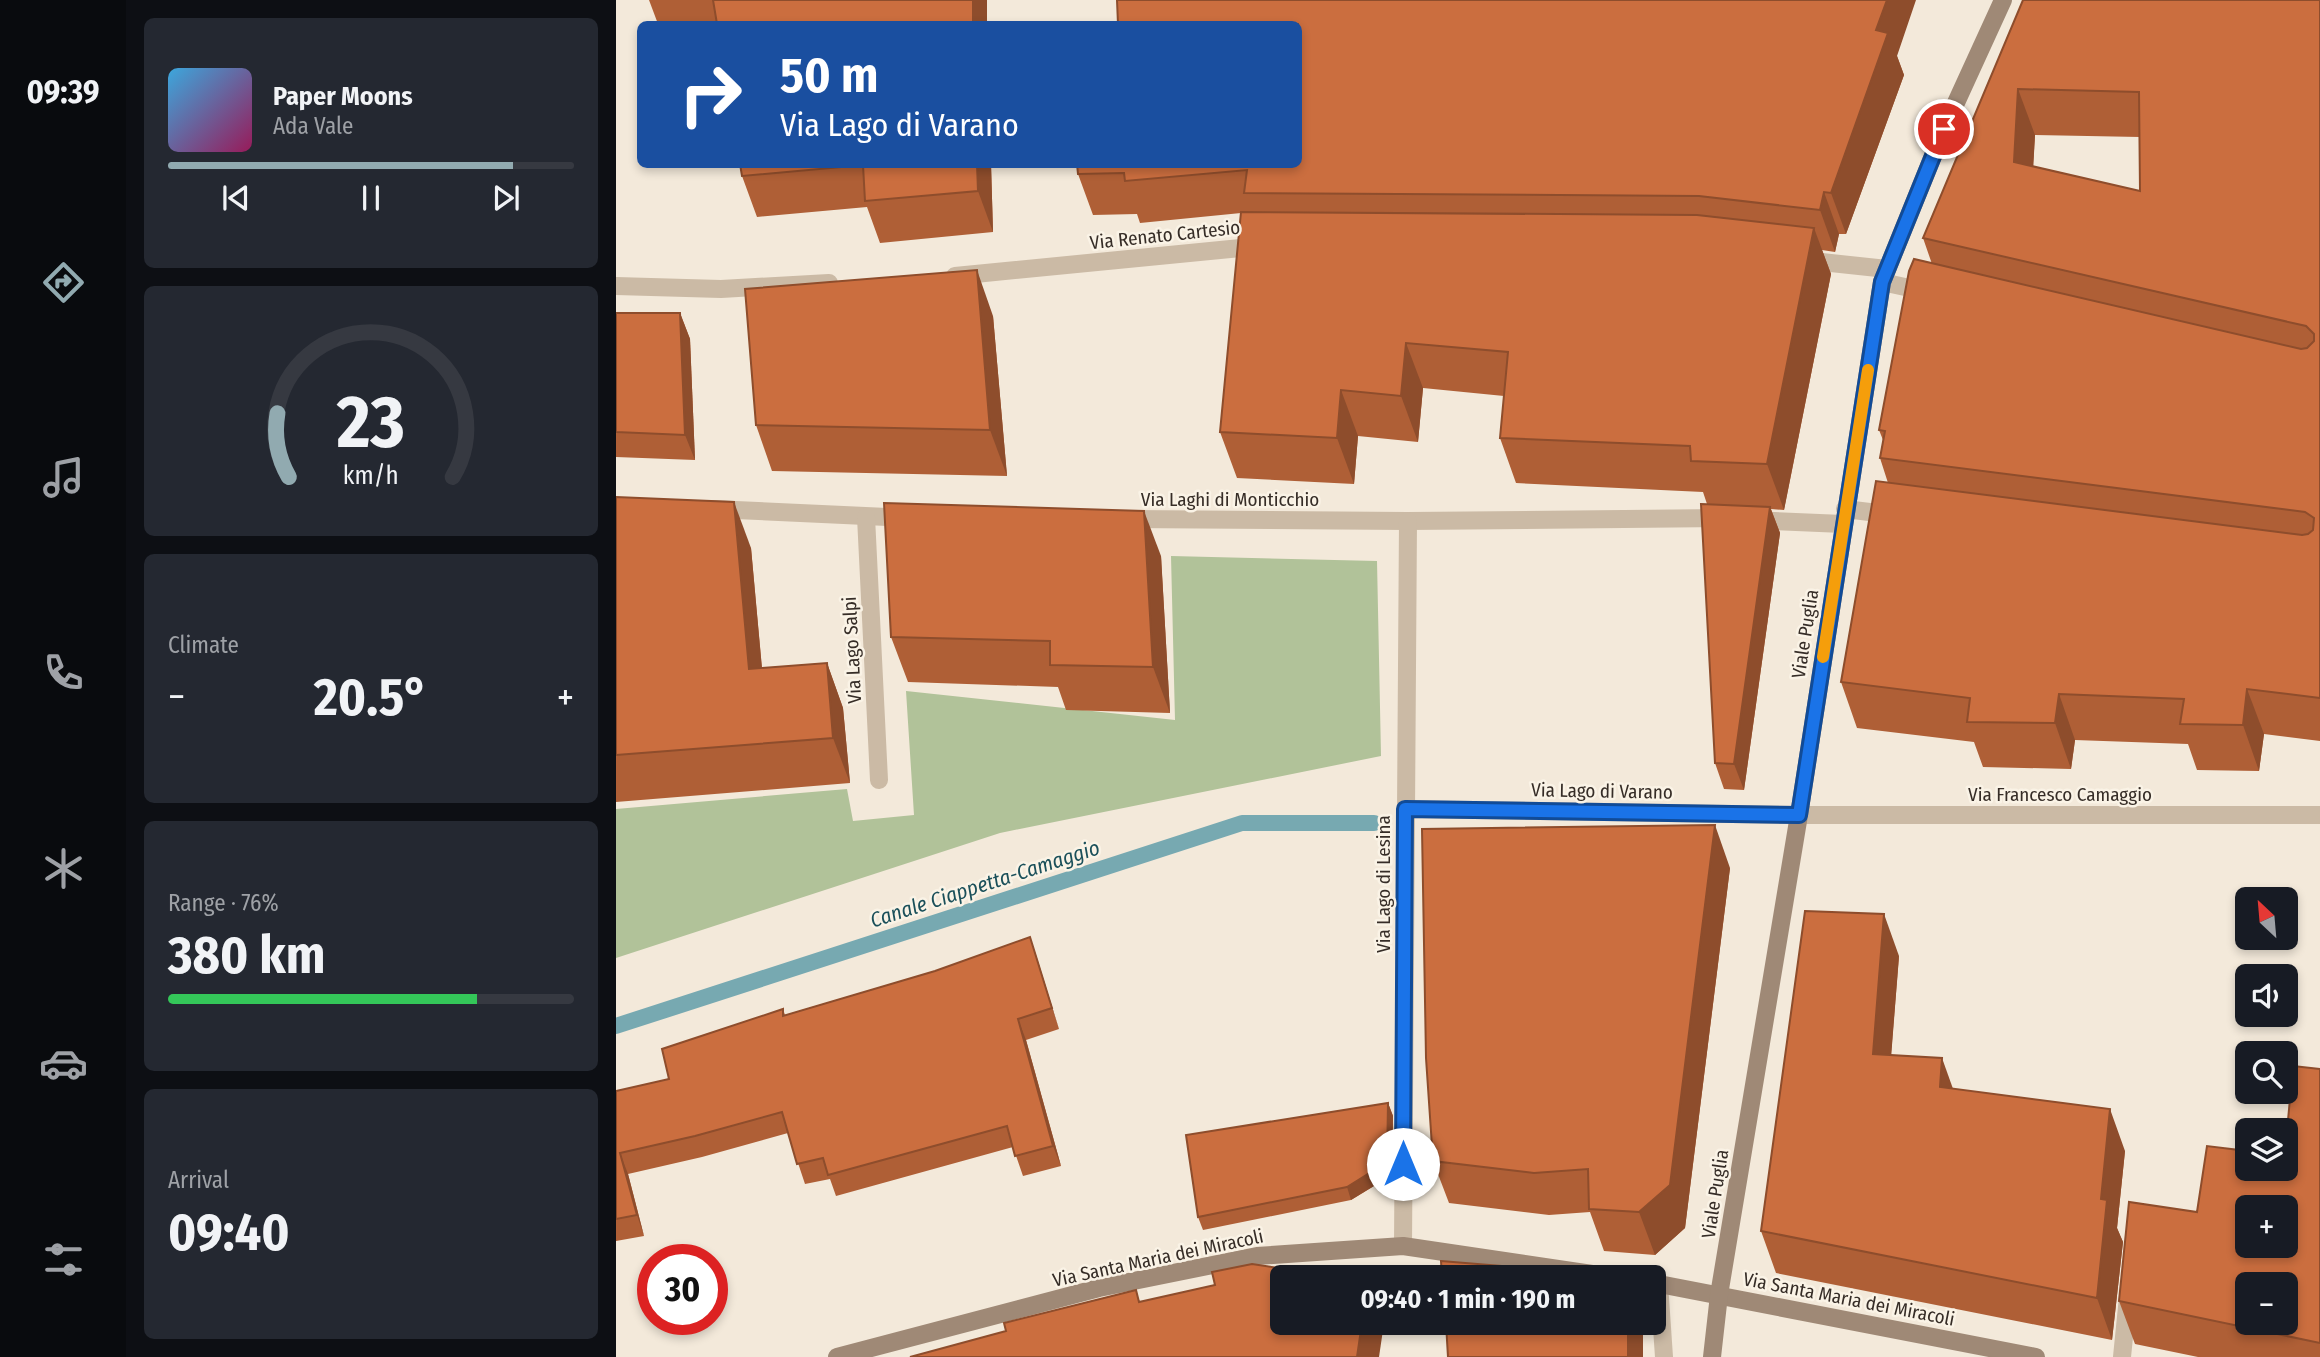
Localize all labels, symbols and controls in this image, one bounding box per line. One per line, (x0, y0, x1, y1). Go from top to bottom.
text: 50 m (780, 46, 878, 105)
icon: right (665, 49, 756, 140)
text: 09:39 (27, 73, 100, 111)
text: Paper Moons (273, 81, 413, 112)
pin (1914, 99, 1974, 159)
text: Via Lago di Varano (780, 106, 1019, 144)
icon: arrive (1925, 110, 1963, 148)
text: Ada Vale (273, 112, 353, 140)
icon: previous (217, 179, 255, 217)
icon: pause (352, 179, 390, 217)
icon: next (487, 179, 525, 217)
street label: Via Renato Cartesio (1089, 216, 1241, 254)
icon: directions (39, 258, 88, 307)
text: 23 (336, 379, 405, 466)
icon: music (39, 453, 88, 502)
text: km/h (343, 460, 399, 490)
street label: Via Laghi di Monticchio (1141, 488, 1319, 511)
street label: Viale Puglia (1787, 588, 1823, 680)
street label: Via Lago Salpi (838, 596, 866, 704)
text: Climate (168, 631, 239, 659)
icon: phone (39, 648, 88, 697)
text: 20.5° (314, 666, 428, 729)
text: − (168, 674, 185, 720)
text: + (557, 674, 574, 720)
street label: Via Lago di Varano (1531, 778, 1673, 804)
street label: Via Francesco Camaggio (1968, 783, 2152, 806)
street label: Via Lago di Lesina (1372, 815, 1395, 953)
water label: Canale Ciappetta-Camaggio (867, 835, 1103, 933)
icon: climate (39, 844, 88, 893)
north arrow (2235, 887, 2298, 950)
map controls (2235, 887, 2298, 1335)
text: Range · 76% (168, 889, 279, 917)
text: 380 km (168, 924, 325, 987)
button: sound (2235, 964, 2298, 1027)
icon: car (39, 1039, 88, 1088)
button: search (2235, 1041, 2298, 1104)
button: layers (2235, 1118, 2298, 1181)
position arrow (1366, 1127, 1440, 1201)
street label: Viale Puglia (1697, 1148, 1733, 1240)
text: Arrival (168, 1166, 229, 1194)
button: + (2235, 1195, 2298, 1258)
text: 09:40 (168, 1201, 290, 1264)
street label: Via Santa Maria dei Miracoli (1051, 1224, 1265, 1292)
icon: filters (39, 1235, 88, 1284)
speed limit sign: 30 (637, 1244, 728, 1335)
street label: Via Santa Maria dei Miracoli (1741, 1267, 1957, 1331)
button: − (2235, 1272, 2298, 1335)
text: 09:40 · 1 min · 190 m (1361, 1284, 1575, 1315)

